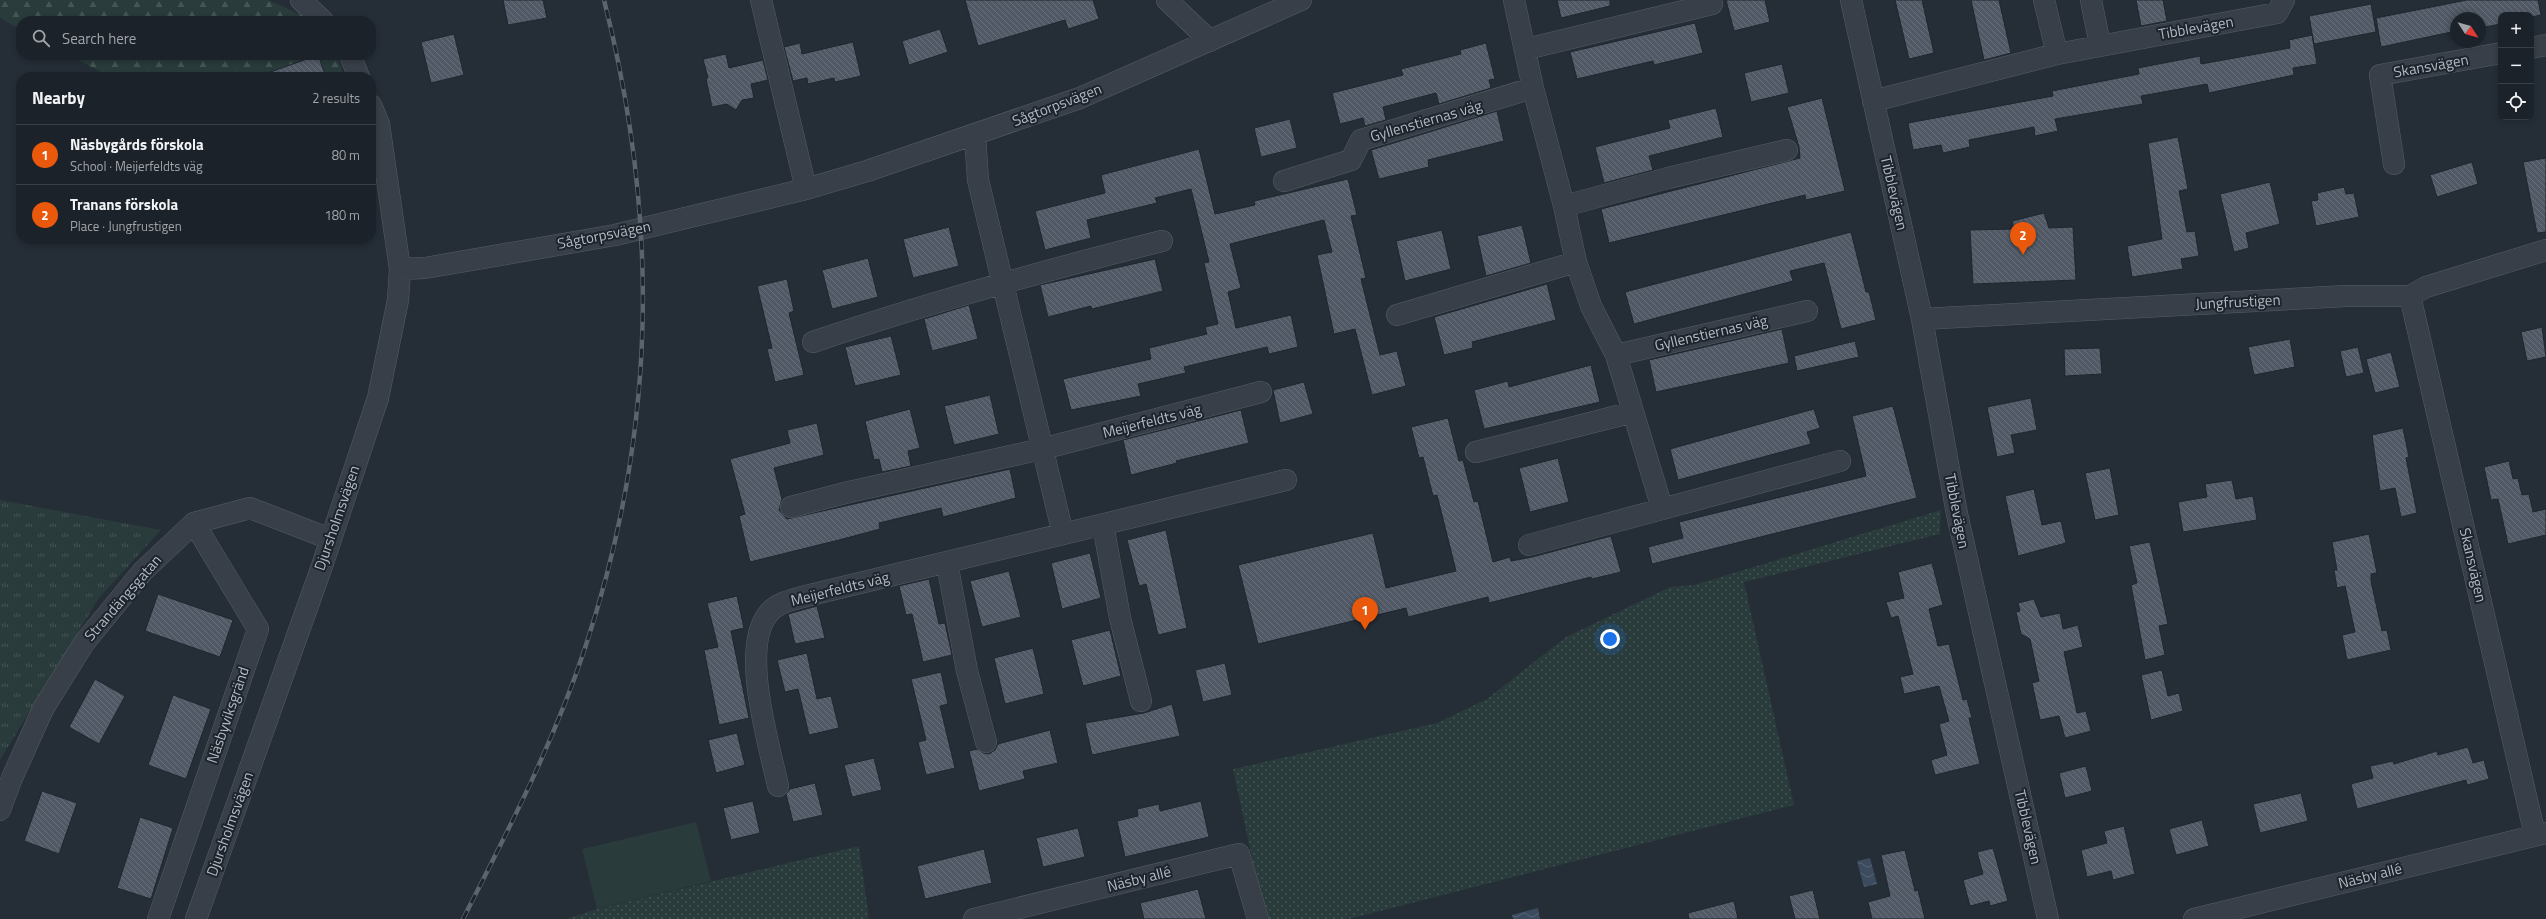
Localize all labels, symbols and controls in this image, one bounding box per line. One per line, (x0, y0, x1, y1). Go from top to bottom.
street label: Tibblevägen (2157, 10, 2235, 45)
north arrow (2450, 12, 2486, 48)
map controls (2498, 12, 2534, 120)
button: + (2498, 12, 2534, 48)
search box (16, 16, 376, 60)
icon: search (30, 27, 52, 49)
text: Search here (62, 27, 136, 50)
street label: Skansvägen (2392, 48, 2470, 83)
button: − (2498, 48, 2534, 84)
street label: Sågtorpsvägen (1009, 77, 1105, 132)
button: locate (2498, 84, 2534, 120)
text: Nearby (32, 85, 85, 111)
text: 2 results (312, 88, 360, 108)
street label: Gyllenstiernas väg (1367, 93, 1485, 147)
text: Näsbygårds förskola (70, 133, 204, 156)
text: 1 (41, 145, 49, 165)
text: 80 m (332, 145, 360, 165)
street label: Tibblevägen (1875, 153, 1914, 232)
text: School · Meijerfeldts väg (70, 156, 203, 176)
text: Tranans förskola (70, 193, 178, 216)
text: 2 (41, 205, 49, 225)
text: 180 m (324, 205, 360, 225)
street label: Sågtorpsvägen (555, 214, 652, 255)
text: Place · Jungfrustigen (70, 216, 182, 236)
pin: 2 (2010, 222, 2036, 255)
street label: Jungfrustigen (2195, 288, 2281, 315)
street label: Gyllenstiernas väg (1652, 308, 1770, 357)
street label: Meijerfeldts väg (1100, 397, 1204, 444)
street label: Djursholmsvägen (308, 462, 365, 574)
street label: Tibblevägen (1939, 471, 1976, 550)
street label: Skansvägen (2454, 525, 2493, 604)
street label: Strandängsgatan (78, 549, 167, 646)
street label: Meijerfeldts väg (788, 565, 892, 612)
pin: 1 (1352, 597, 1378, 630)
your location (1600, 629, 1620, 649)
street label: Näsbyviksgränd (200, 664, 255, 766)
street label: Djursholmsvägen (200, 768, 259, 879)
street label: Tibblevägen (2009, 787, 2048, 866)
street label: Näsby allé (2336, 856, 2404, 895)
street label: Näsby allé (1105, 859, 1173, 898)

